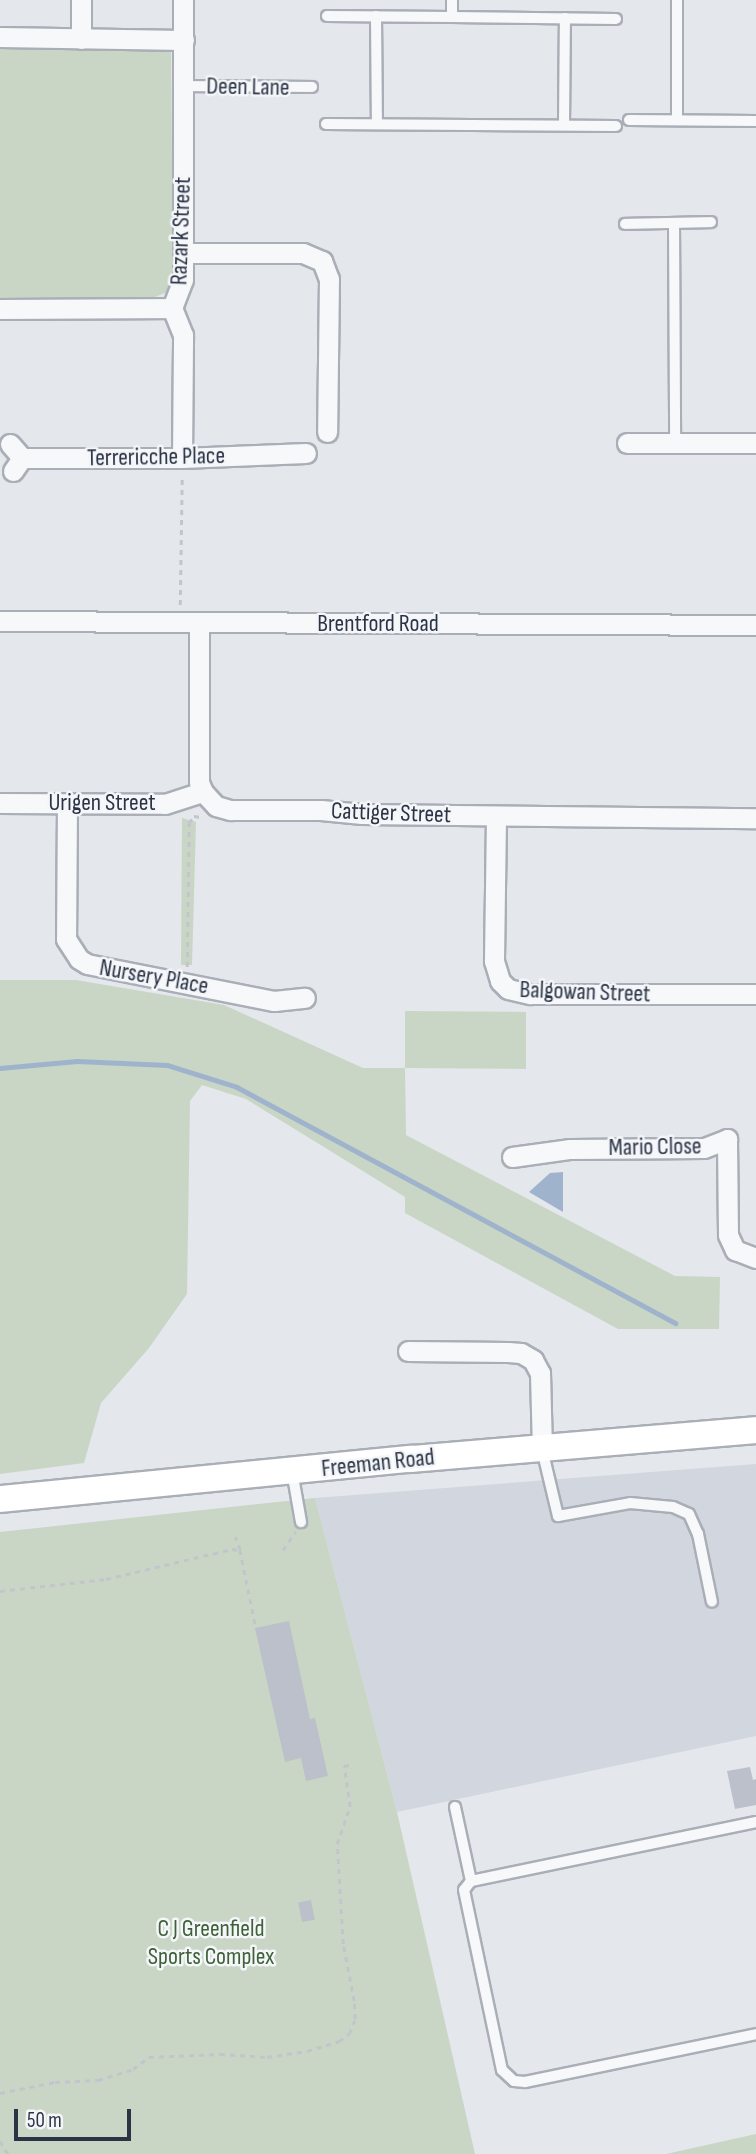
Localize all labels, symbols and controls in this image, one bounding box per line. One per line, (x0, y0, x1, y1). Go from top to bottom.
street label: Deen Lane (206, 72, 290, 102)
street label: Razark Street (165, 176, 197, 286)
street label: Terrericche Place (87, 441, 225, 473)
street label: Brentford Road (317, 610, 439, 638)
street label: Urigen Street (48, 789, 156, 817)
street label: Cattiger Street (331, 797, 451, 829)
street label: Nursery Place (97, 953, 211, 1001)
street label: Balgowan Street (519, 975, 651, 1009)
street label: Mario Close (608, 1132, 702, 1162)
street label: Freeman Road (320, 1443, 436, 1483)
park label: C J Greenfield Sports Complex (148, 1915, 274, 1971)
scale bar (18, 2094, 135, 2138)
text: 50 m (27, 2108, 62, 2133)

